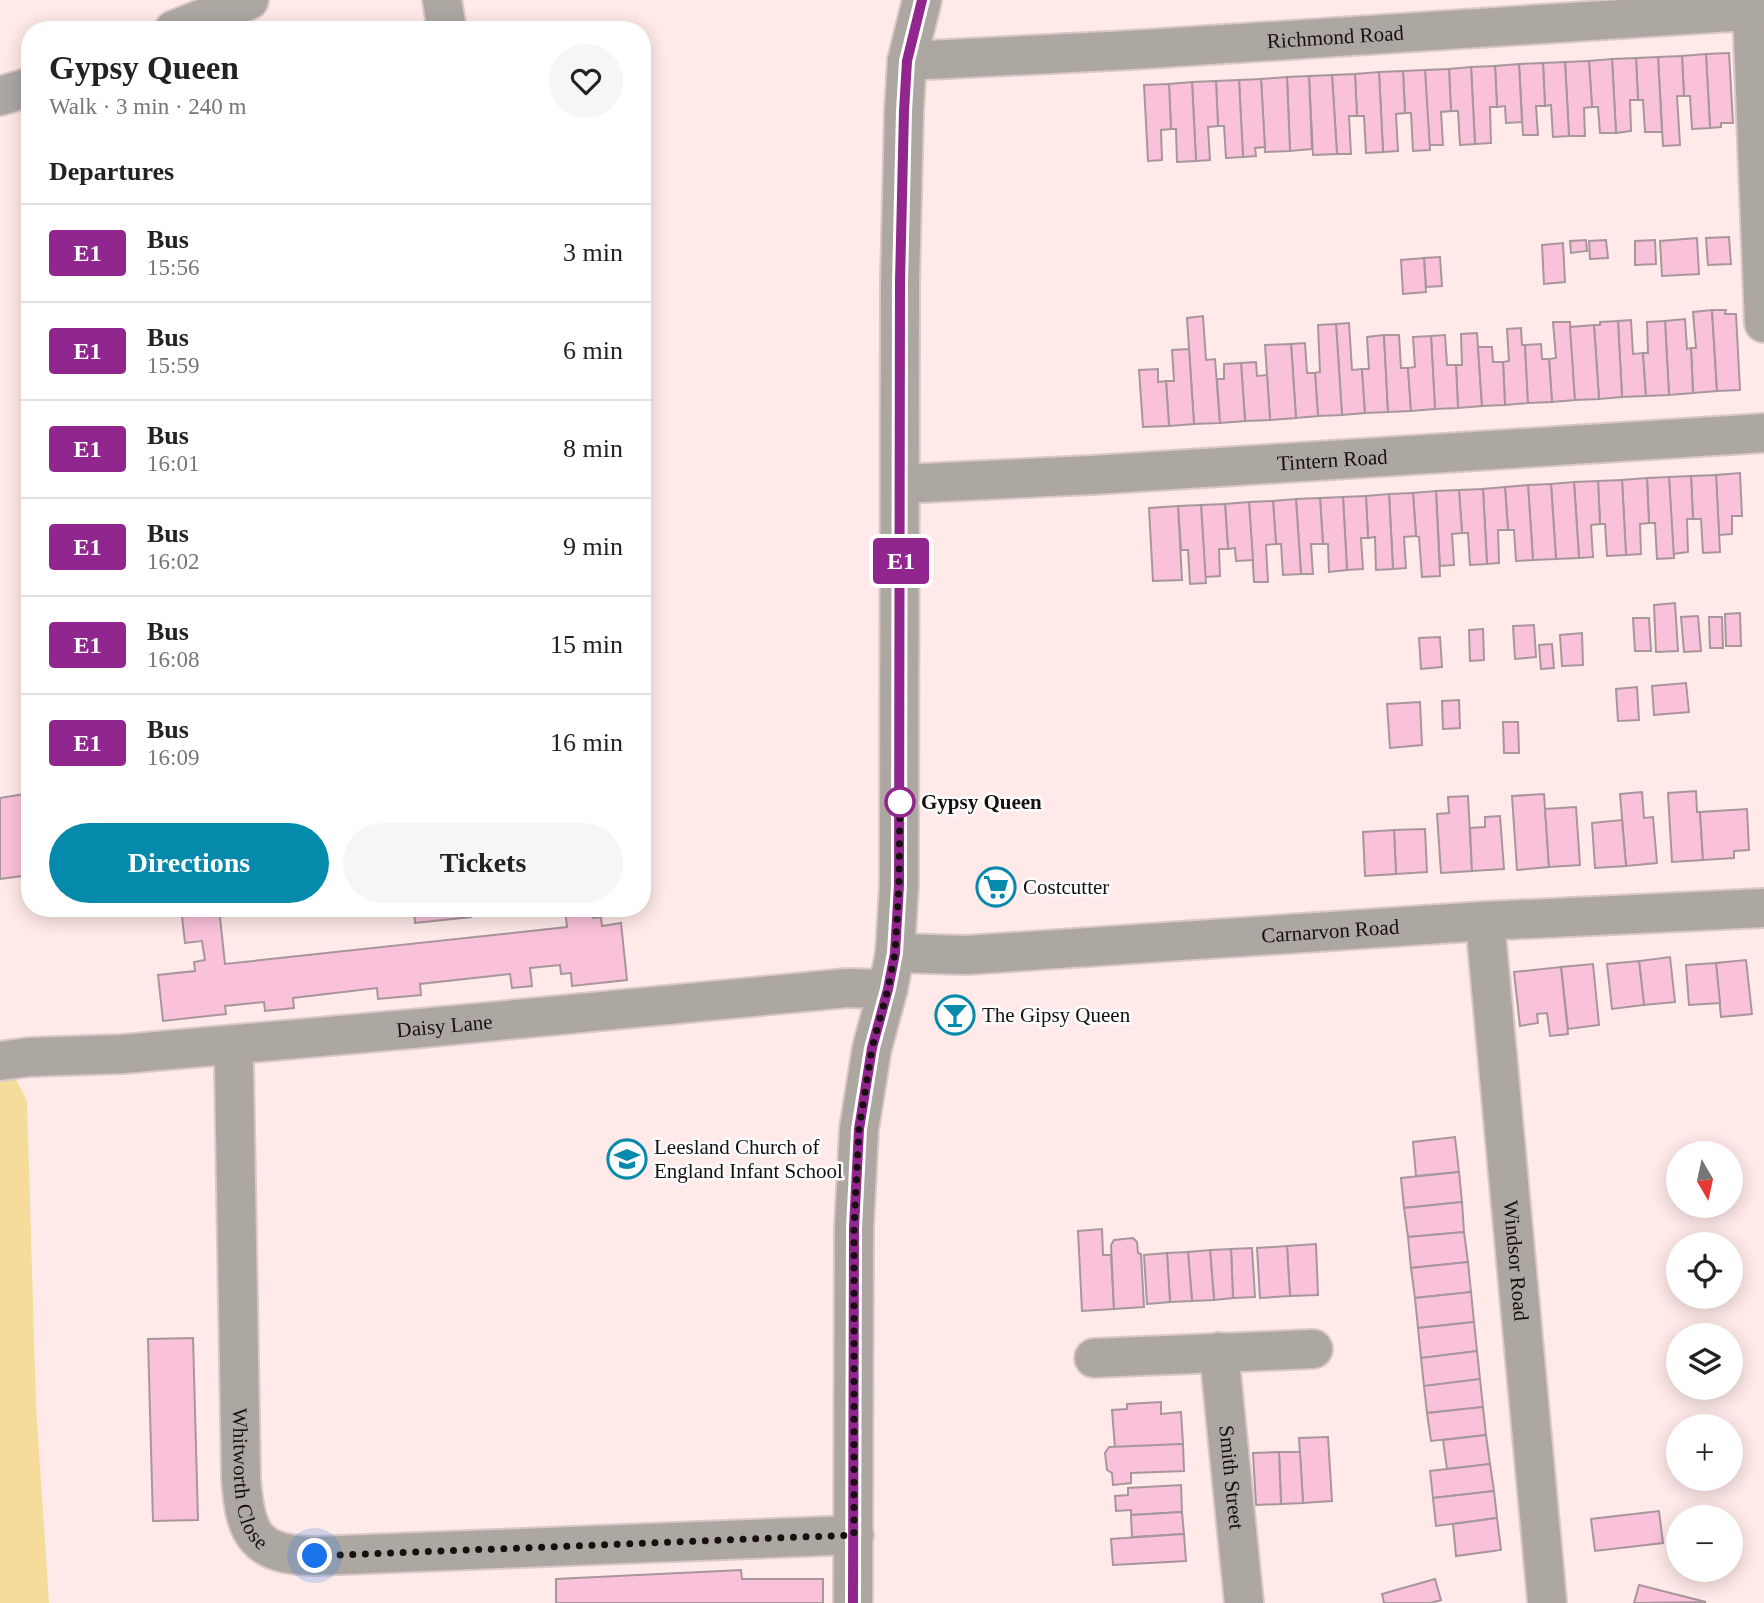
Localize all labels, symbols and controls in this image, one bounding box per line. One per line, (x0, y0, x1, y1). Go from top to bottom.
street label: Richmond Road (1266, 21, 1405, 53)
button: heart (549, 44, 623, 118)
text: Gypsy Queen (49, 50, 239, 86)
text: Walk · 3 min · 240 m (49, 94, 246, 119)
text: Departures (49, 157, 174, 186)
text: Bus (147, 225, 189, 254)
text: 3 min (563, 238, 623, 267)
text: E1 (73, 240, 102, 266)
text: 15:56 (147, 255, 199, 280)
text: Bus (147, 323, 189, 352)
text: 6 min (563, 336, 623, 365)
text: E1 (73, 338, 102, 364)
text: 15:59 (147, 353, 199, 378)
text: Bus (147, 421, 189, 450)
text: 8 min (563, 434, 623, 463)
text: E1 (73, 436, 102, 462)
street label: Tintern Road (1276, 445, 1389, 475)
text: 16:01 (147, 451, 199, 476)
text: Bus (147, 519, 189, 548)
text: 9 min (563, 532, 623, 561)
text: E1 (73, 534, 102, 560)
line badge: E1 (870, 538, 932, 584)
text: E1 (887, 548, 915, 574)
text: 16:02 (147, 549, 199, 574)
text: Bus (147, 617, 189, 646)
text: 15 min (550, 630, 623, 659)
text: E1 (73, 632, 102, 658)
text: 16:08 (147, 647, 199, 672)
text: Bus (147, 715, 189, 744)
text: 16 min (550, 728, 623, 757)
text: E1 (73, 730, 102, 756)
text: 16:09 (147, 745, 199, 770)
marker: Gypsy Queen (885, 787, 915, 817)
place label: Gypsy Queen (921, 790, 1042, 814)
button: Directions (49, 823, 329, 903)
button: Tickets (343, 823, 623, 903)
supermarket icon: Costcutter (975, 866, 1017, 908)
place label: Costcutter (1023, 875, 1109, 899)
street label: Carnarvon Road (1260, 915, 1400, 948)
bar icon: The Gipsy Queen (934, 994, 976, 1036)
place label: The Gipsy Queen (982, 1003, 1131, 1027)
street label: Daisy Lane (395, 1009, 493, 1042)
place label: Leesland Church of England Infant School (654, 1135, 843, 1183)
school or university icon: Leesland Church of England Infant School (606, 1138, 648, 1180)
north arrow (1666, 1141, 1743, 1218)
map controls (1666, 1141, 1743, 1582)
street label: Windsor Road (1499, 1199, 1533, 1322)
button: locate (1666, 1232, 1743, 1309)
button: layers (1666, 1323, 1743, 1400)
street label: Whitworth Close (228, 1408, 273, 1555)
button: + (1666, 1414, 1743, 1491)
street label: Smith Street (1214, 1424, 1249, 1531)
button: − (1666, 1505, 1743, 1582)
your location (297, 1538, 332, 1573)

